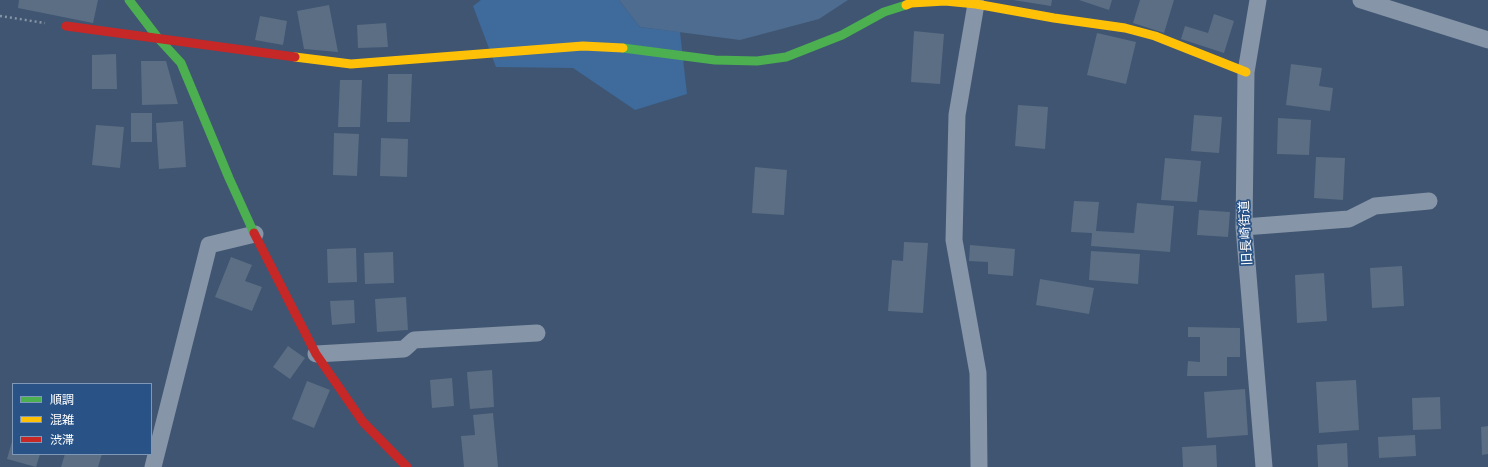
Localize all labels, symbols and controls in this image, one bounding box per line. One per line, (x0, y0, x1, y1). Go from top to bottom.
street label: 旧長崎街道 (1237, 200, 1255, 266)
legend (12, 383, 152, 455)
text: 順調 (50, 391, 74, 408)
text: 混雑 (50, 411, 74, 428)
text: 渋滞 (50, 431, 74, 448)

